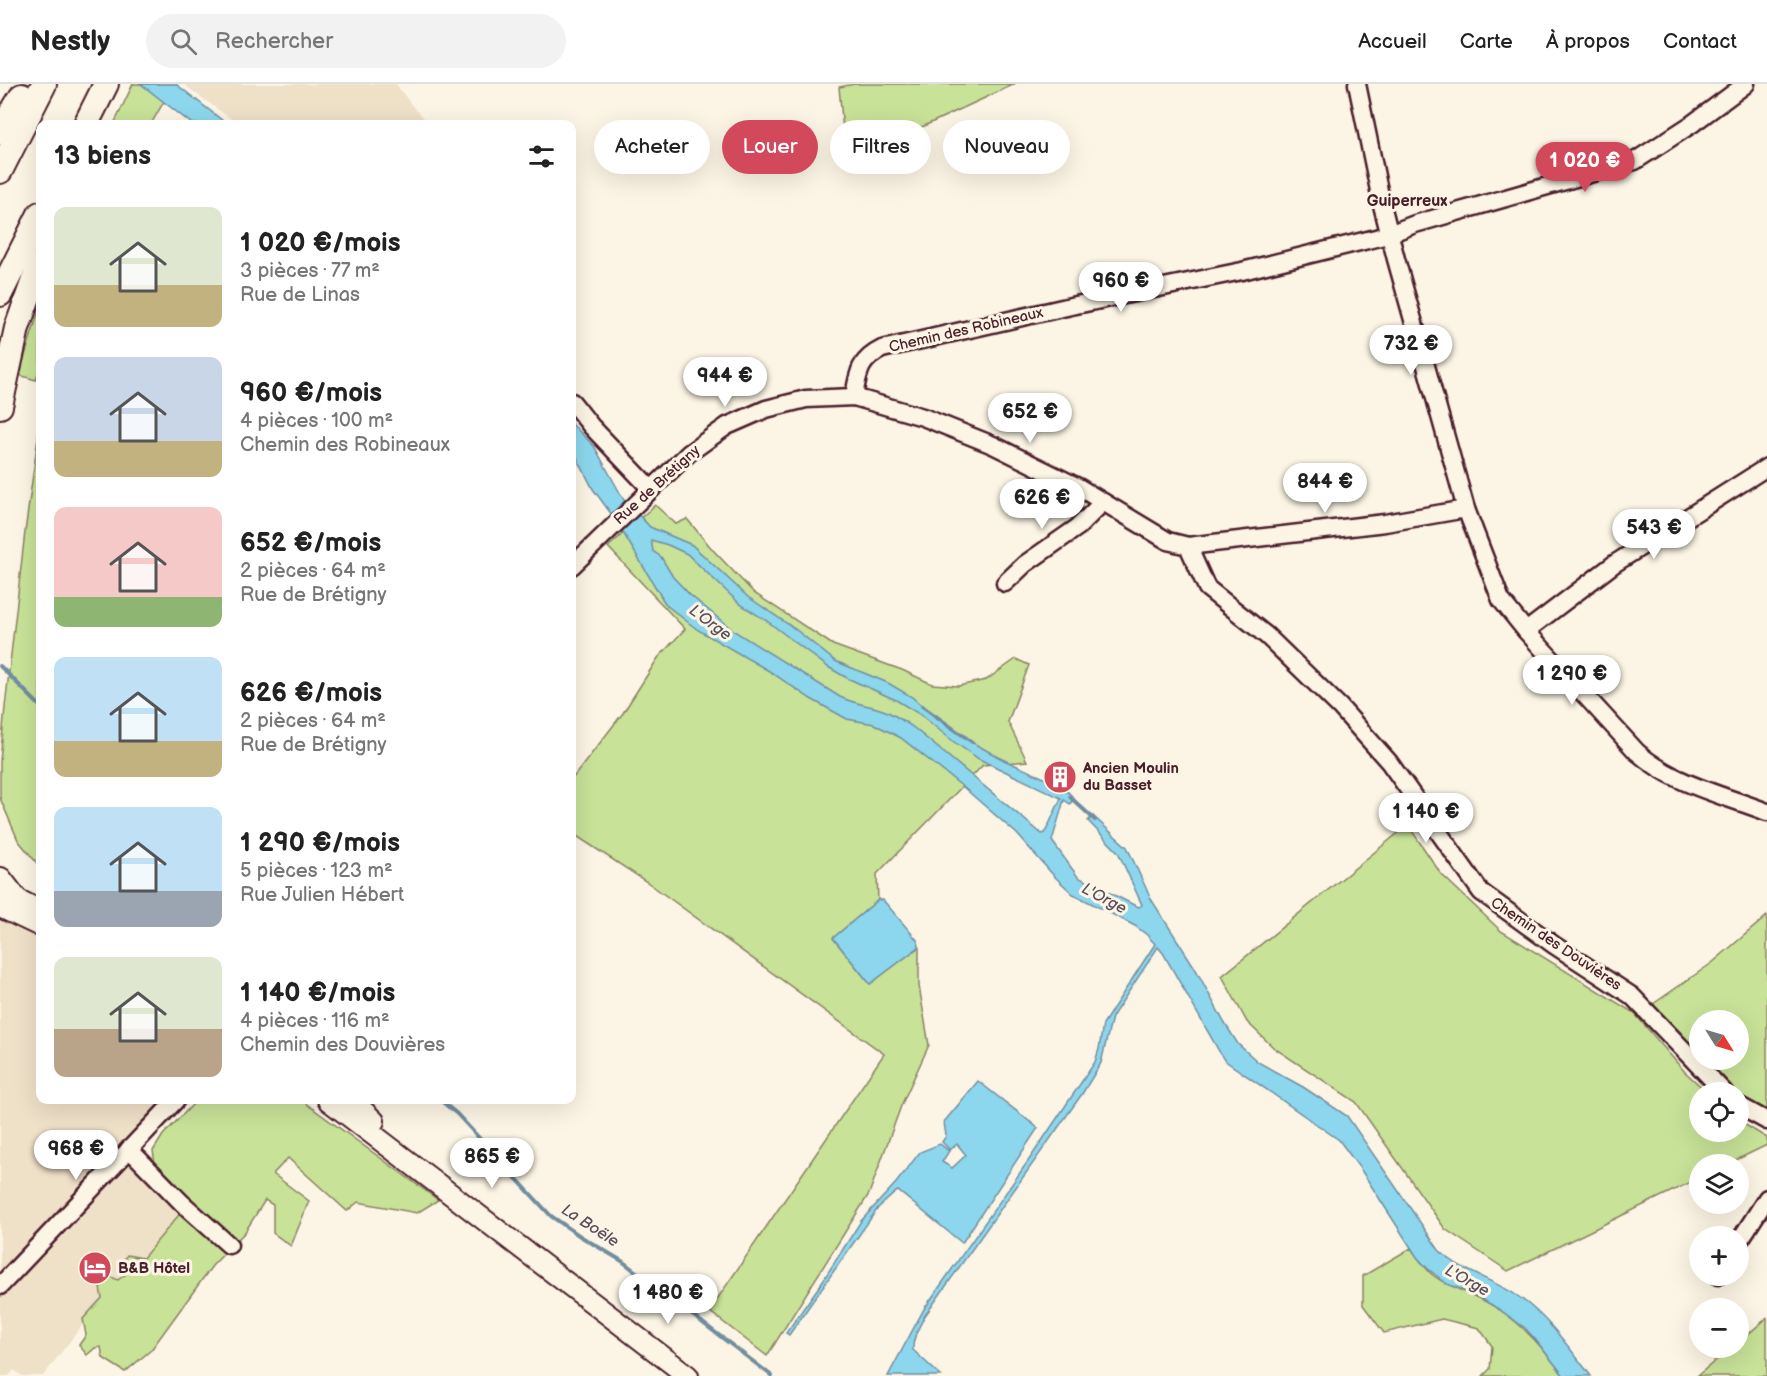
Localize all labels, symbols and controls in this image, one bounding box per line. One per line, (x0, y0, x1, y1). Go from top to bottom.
search box (146, 14, 566, 68)
text: Nestly (30, 25, 110, 58)
icon: search (167, 25, 200, 58)
text: Rechercher (215, 28, 333, 55)
text: Accueil (1358, 29, 1427, 54)
text: Carte (1460, 29, 1513, 54)
text: À propos (1546, 29, 1630, 54)
text: Contact (1663, 29, 1737, 54)
chip: Acheter (594, 120, 710, 174)
chip: Louer (722, 120, 818, 174)
chip: Filtres (830, 120, 931, 174)
chip: Nouveau (943, 120, 1070, 174)
icon: filters (525, 140, 558, 173)
text: 13 biens (54, 141, 151, 172)
pin: 1 020 € (1530, 142, 1640, 193)
text: 1 020 € (1550, 149, 1620, 173)
district label: Guiperreux (1367, 192, 1447, 211)
text: 1 020 €/mois (240, 228, 400, 259)
icon: home (102, 231, 174, 303)
text: 3 pièces · 77 m² (240, 259, 380, 283)
pin: 960 € (1079, 262, 1163, 313)
text: 960 € (1093, 269, 1149, 293)
text: Rue de Linas (240, 283, 360, 307)
street label: Chemin des Robineaux (887, 303, 1045, 357)
pin: 732 € (1369, 325, 1453, 376)
text: 732 € (1383, 332, 1439, 356)
pin: 944 € (683, 357, 767, 408)
text: 944 € (697, 364, 753, 388)
text: 960 €/mois (240, 378, 382, 409)
icon: home (102, 381, 174, 453)
pin: 652 € (988, 393, 1072, 444)
text: 652 € (1002, 400, 1058, 424)
text: 4 pièces · 100 m² (240, 409, 393, 433)
text: Chemin des Robineaux (240, 433, 450, 457)
street label: Rue de Brétigny (610, 441, 704, 529)
pin: 844 € (1283, 463, 1367, 514)
text: 844 € (1297, 470, 1353, 494)
pin: 626 € (1000, 479, 1084, 530)
text: 626 € (1014, 486, 1070, 510)
pin: 543 € (1612, 509, 1696, 560)
text: 543 € (1626, 516, 1682, 540)
text: 652 €/mois (240, 528, 381, 559)
icon: home (102, 531, 174, 603)
text: 2 pièces · 64 m² (240, 559, 386, 583)
text: Rue de Brétigny (240, 583, 387, 607)
water label: L'Orge (685, 601, 735, 645)
pin: 1 290 € (1517, 655, 1627, 706)
text: 1 290 € (1537, 662, 1607, 686)
text: 626 €/mois (240, 678, 382, 709)
icon: home (102, 681, 174, 753)
text: 2 pièces · 64 m² (240, 709, 386, 733)
text: Rue de Brétigny (240, 733, 387, 757)
building icon: Ancien Moulin du Basset (1042, 759, 1078, 795)
place label: Ancien Moulin du Basset (1082, 759, 1179, 795)
pin: 1 140 € (1371, 793, 1481, 844)
text: 1 140 € (1393, 800, 1459, 824)
text: 1 290 €/mois (240, 828, 400, 859)
icon: home (102, 831, 174, 903)
text: 5 pièces · 123 m² (240, 859, 393, 883)
water label: L'Orge (1078, 879, 1130, 919)
text: Rue Julien Hébert (240, 883, 404, 907)
street label: Chemin des Douvières (1487, 893, 1626, 995)
text: 1 140 €/mois (240, 978, 395, 1009)
icon: home (102, 981, 174, 1053)
text: 4 pièces · 116 m² (240, 1009, 390, 1033)
north arrow (1689, 1010, 1749, 1070)
map controls (1689, 1010, 1749, 1358)
text: Chemin des Douvières (240, 1033, 445, 1057)
button: locate (1689, 1082, 1749, 1142)
pin: 968 € (34, 1130, 118, 1181)
text: 968 € (48, 1137, 104, 1161)
pin: 865 € (450, 1138, 534, 1189)
text: 865 € (464, 1145, 520, 1169)
button: layers (1689, 1154, 1749, 1214)
water label: La Boële (558, 1201, 622, 1251)
button: + (1689, 1226, 1749, 1286)
hotel icon: B&B Hôtel (77, 1250, 113, 1286)
place label: B&B Hôtel (118, 1259, 190, 1278)
water label: L'Orge (1442, 1261, 1492, 1301)
pin: 1 480 € (613, 1274, 723, 1325)
text: 1 480 € (633, 1281, 703, 1305)
button: − (1689, 1298, 1749, 1358)

